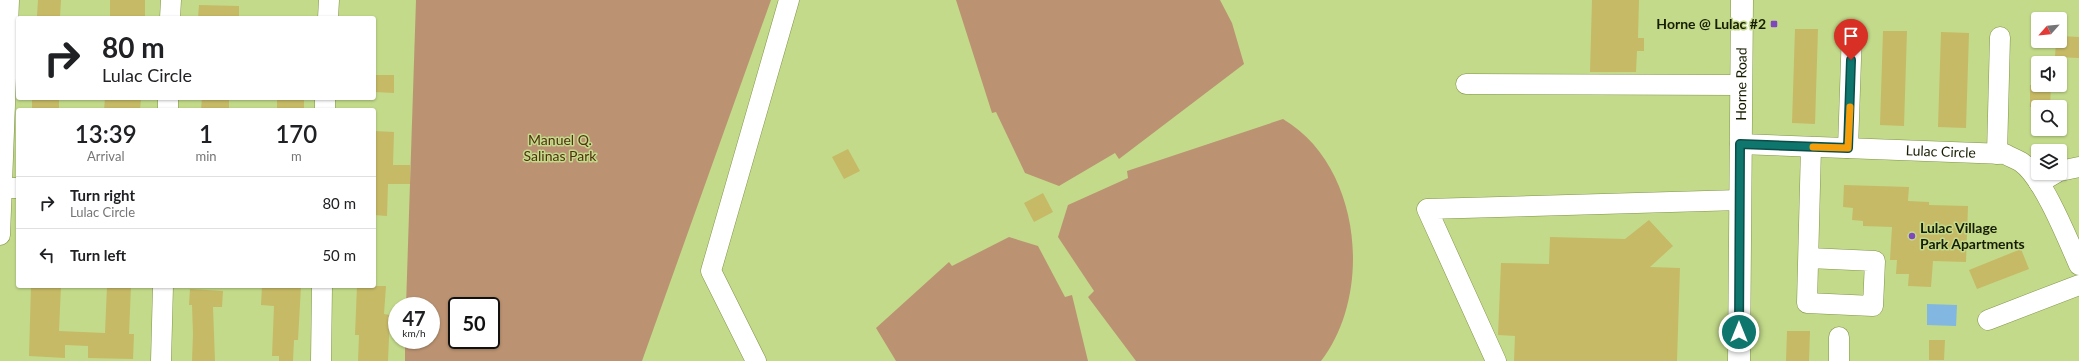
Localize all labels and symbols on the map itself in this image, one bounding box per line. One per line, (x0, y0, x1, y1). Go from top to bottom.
north arrow (2031, 12, 2067, 48)
place label: Horne @ Lulac #2 (1656, 15, 1766, 32)
marker: Horne @ Lulac #2 (1769, 19, 1779, 29)
pin (1834, 19, 1868, 60)
street label: Horne Road (1732, 47, 1750, 121)
park label: Manuel Q. Salinas Park (524, 131, 597, 164)
street label: Lulac Circle (1906, 141, 1976, 161)
place label: Lulac Village Park Apartments (1920, 219, 2025, 252)
marker: Lulac Village Park Apartments (1907, 231, 1917, 241)
speed limit sign: 50 (448, 297, 500, 349)
position arrow (1718, 311, 1760, 353)

